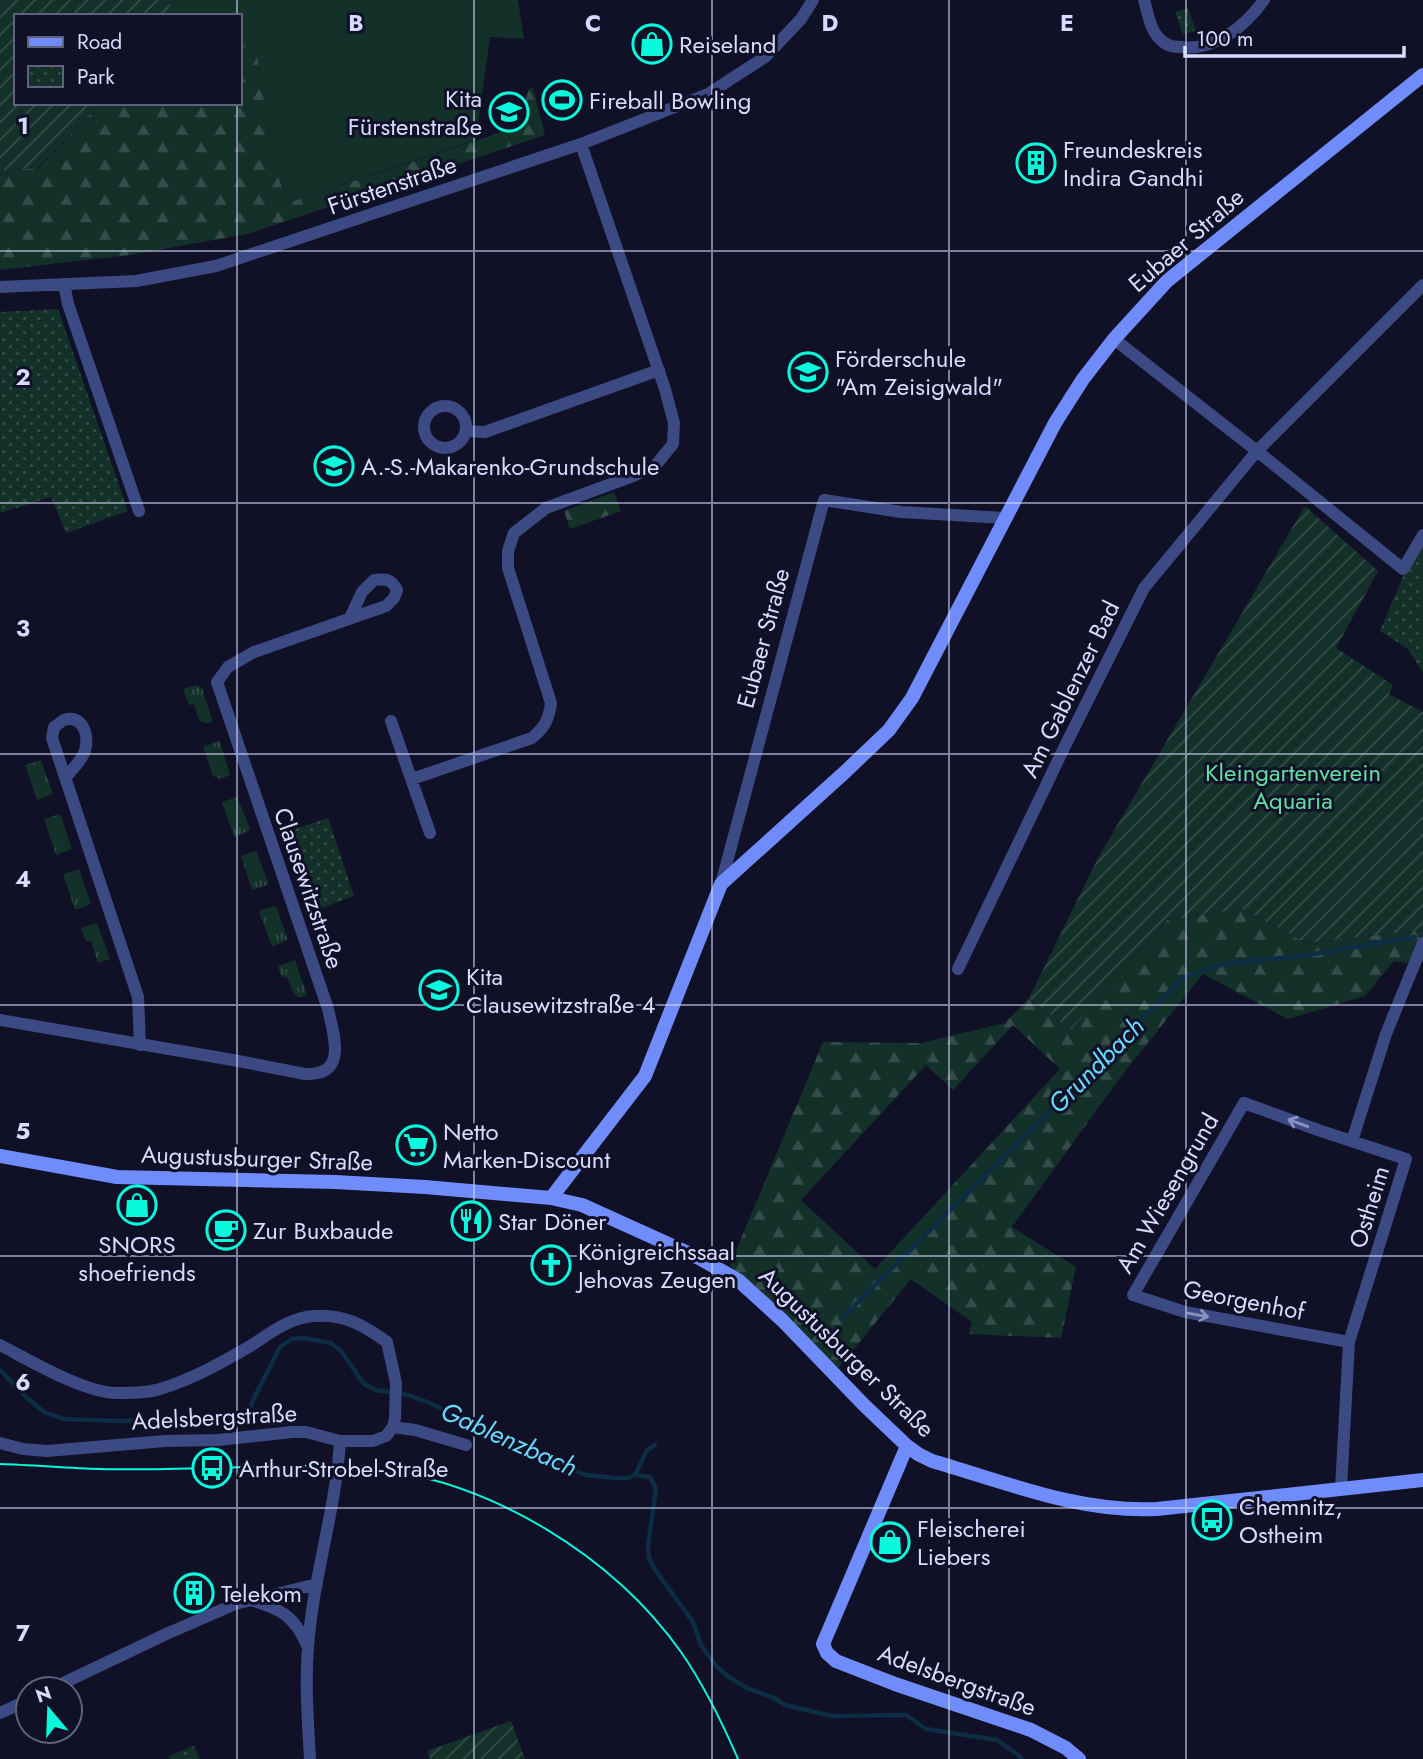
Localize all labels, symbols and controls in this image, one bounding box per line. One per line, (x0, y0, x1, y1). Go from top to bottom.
text: B (348, 6, 364, 40)
text: C (585, 6, 601, 40)
text: D (822, 6, 839, 40)
text: E (1060, 6, 1074, 40)
legend (14, 14, 242, 105)
scale bar (1185, 14, 1404, 58)
shop icon: Reiseland (631, 23, 673, 65)
text: 100 m (1196, 24, 1253, 54)
text: Road (77, 27, 122, 57)
place label: Reiseland (679, 27, 776, 62)
text: Park (77, 62, 115, 92)
sports icon: Fireball Bowling (541, 79, 583, 121)
place label: Kita Fürstenstraße (348, 81, 482, 144)
place label: Fireball Bowling (589, 83, 751, 118)
school or university icon: Kita Fürstenstraße (488, 91, 530, 133)
text: 1 (17, 109, 29, 143)
place label: Freundeskreis Indira Gandhi (1063, 132, 1204, 195)
building icon: Freundeskreis Indira Gandhi (1015, 142, 1057, 184)
street label: Fürstenstraße (323, 147, 461, 223)
street label: Eubaer Straße (1120, 180, 1252, 300)
place label: Förderschule "Am Zeisigwald" (835, 341, 1003, 404)
school or university icon: Förderschule "Am Zeisigwald" (787, 351, 829, 393)
text: 2 (15, 360, 31, 394)
school or university icon: A.-S.-Makarenko-Grundschule (313, 445, 355, 487)
place label: A.-S.-Makarenko-Grundschule (361, 449, 659, 484)
street label: Eubaer Straße (728, 564, 798, 712)
street label: Am Gablenzer Bad (1012, 595, 1128, 783)
text: 3 (16, 611, 30, 645)
park label: Kleingartenverein Aquaria (1205, 755, 1381, 818)
street label: Clausewitzstraße (265, 803, 353, 973)
text: 4 (15, 862, 31, 896)
place label: Kita Clausewitzstraße 4 (466, 959, 655, 1022)
school or university icon: Kita Clausewitzstraße 4 (418, 969, 460, 1011)
water label: Grundbach (1039, 1008, 1153, 1122)
street label: Am Wiesengrund (1107, 1107, 1227, 1279)
text: 5 (16, 1114, 30, 1148)
place label: Netto Marken-Discount (443, 1114, 610, 1177)
one-way arrow (1287, 1116, 1309, 1128)
supermarket icon: Netto Marken-Discount (395, 1124, 437, 1166)
street label: Augustusburger Straße (140, 1136, 374, 1180)
street label: Ostheim (1340, 1162, 1398, 1252)
shop icon: SNORS shoefriends (116, 1184, 158, 1226)
restaurant icon: Star Döner (450, 1200, 492, 1242)
place label: Star Döner (498, 1204, 607, 1239)
cafe icon: Zur Buxbaude (205, 1209, 247, 1251)
place label: Zur Buxbaude (253, 1213, 393, 1248)
place label: SNORS shoefriends (78, 1227, 196, 1290)
place label: Königreichssaal Jehovas Zeugen (575, 1234, 736, 1297)
church icon: Königreichssaal Jehovas Zeugen (530, 1244, 572, 1286)
street label: Augustusburger Straße (751, 1259, 943, 1445)
street label: Georgenhof (1180, 1271, 1309, 1329)
one-way arrow (1186, 1308, 1209, 1322)
text: 6 (15, 1365, 31, 1399)
water label: Gablenzbach (435, 1392, 583, 1486)
street label: Adelsbergstraße (130, 1395, 298, 1439)
bus stop icon: Arthur-Strobel-Straße (191, 1447, 233, 1489)
place label: Arthur-Strobel-Straße (239, 1451, 448, 1486)
place label: Chemnitz, Ostheim (1239, 1489, 1343, 1552)
bus stop icon: Chemnitz, Ostheim (1191, 1499, 1233, 1541)
place label: Fleischerei Liebers (917, 1511, 1026, 1574)
shop icon: Fleischerei Liebers (869, 1521, 911, 1563)
building icon: Telekom (173, 1572, 215, 1614)
place label: Telekom (221, 1576, 302, 1611)
text: 7 (16, 1616, 30, 1650)
street label: Adelsbergstraße (873, 1635, 1041, 1725)
north arrow (14, 1675, 84, 1745)
text: N (32, 1679, 55, 1710)

